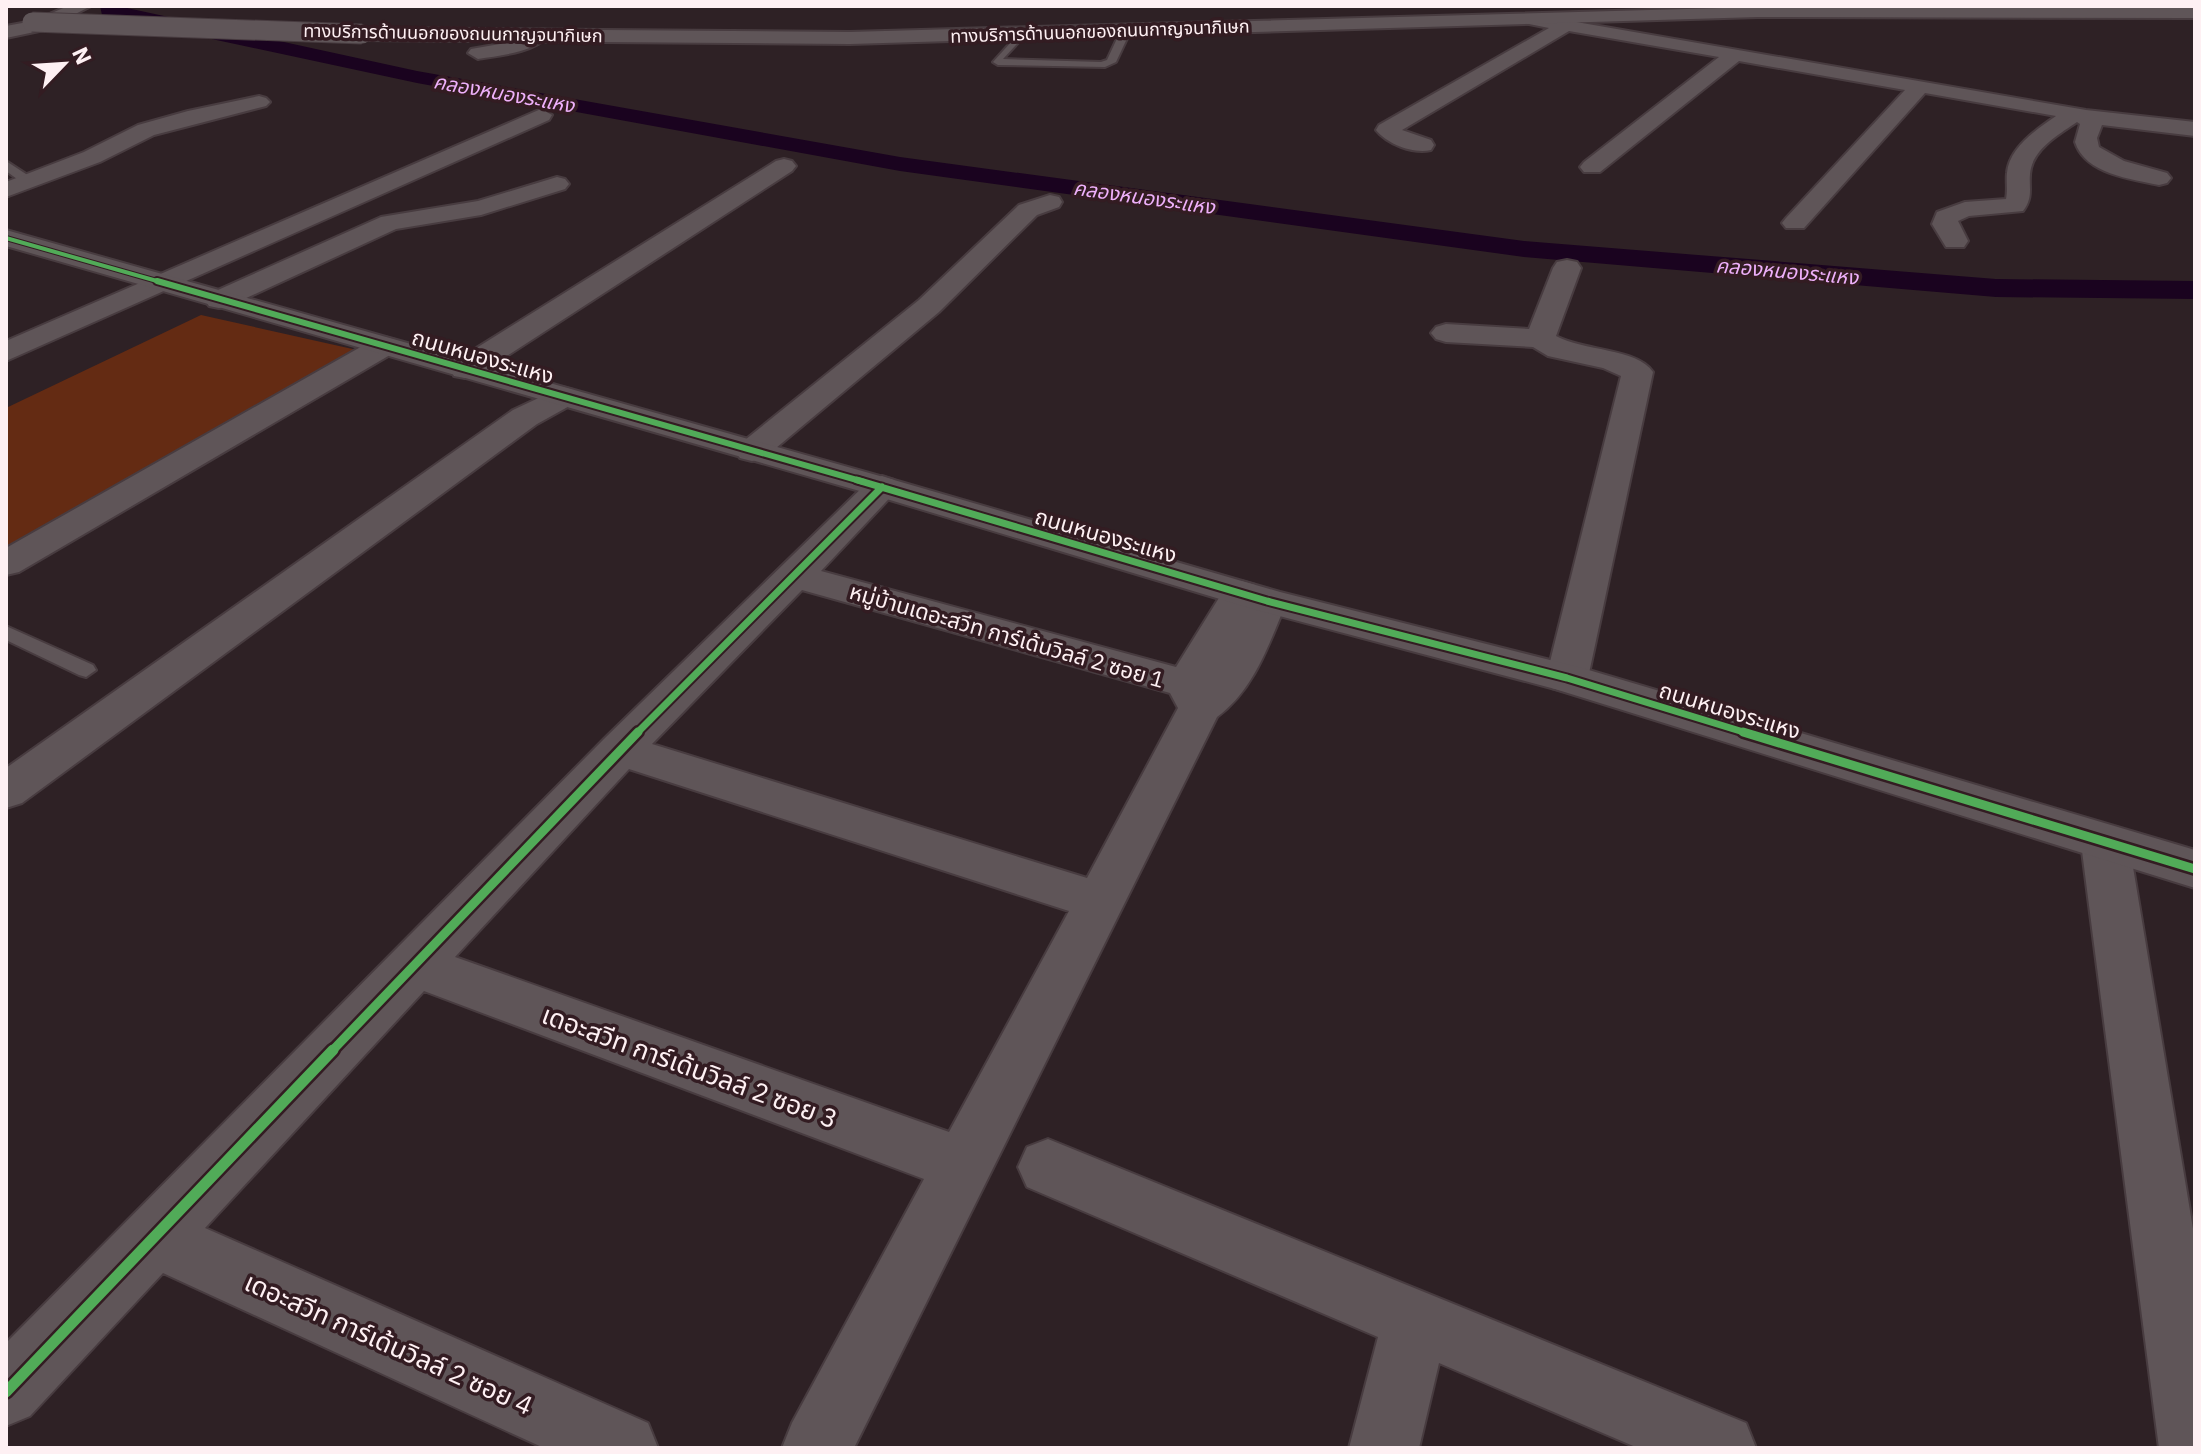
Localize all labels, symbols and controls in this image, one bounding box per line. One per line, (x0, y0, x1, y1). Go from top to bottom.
street label: ทางบริการด้านนอกของถนนกาญจนาภิเษก (950, 14, 1250, 48)
street label: ทางบริการด้านนอกของถนนกาญจนาภิเษก (303, 19, 603, 47)
north arrow (24, 24, 104, 104)
text: N (66, 42, 99, 69)
water label: คลองหนองระแหง (431, 67, 578, 119)
water label: คลองหนองระแหง (1072, 174, 1218, 220)
water label: คลองหนองระแหง (1715, 251, 1860, 291)
street label: ถนนหนองระแหง (409, 322, 557, 390)
street label: ถนนหนองระแหง (1032, 501, 1180, 569)
street label: หมู่บ้านเดอะสวีท การ์เด้นวิลล์ 2 ซอย 1 (846, 576, 1168, 694)
street label: ถนนหนองระแหง (1656, 675, 1804, 745)
street label: เดอะสวีท การ์เด้นวิลล์ 2 ซอย 3 (538, 997, 842, 1135)
street label: เดอะสวีท การ์เด้นวิลล์ 2 ซอย 4 (240, 1264, 538, 1422)

